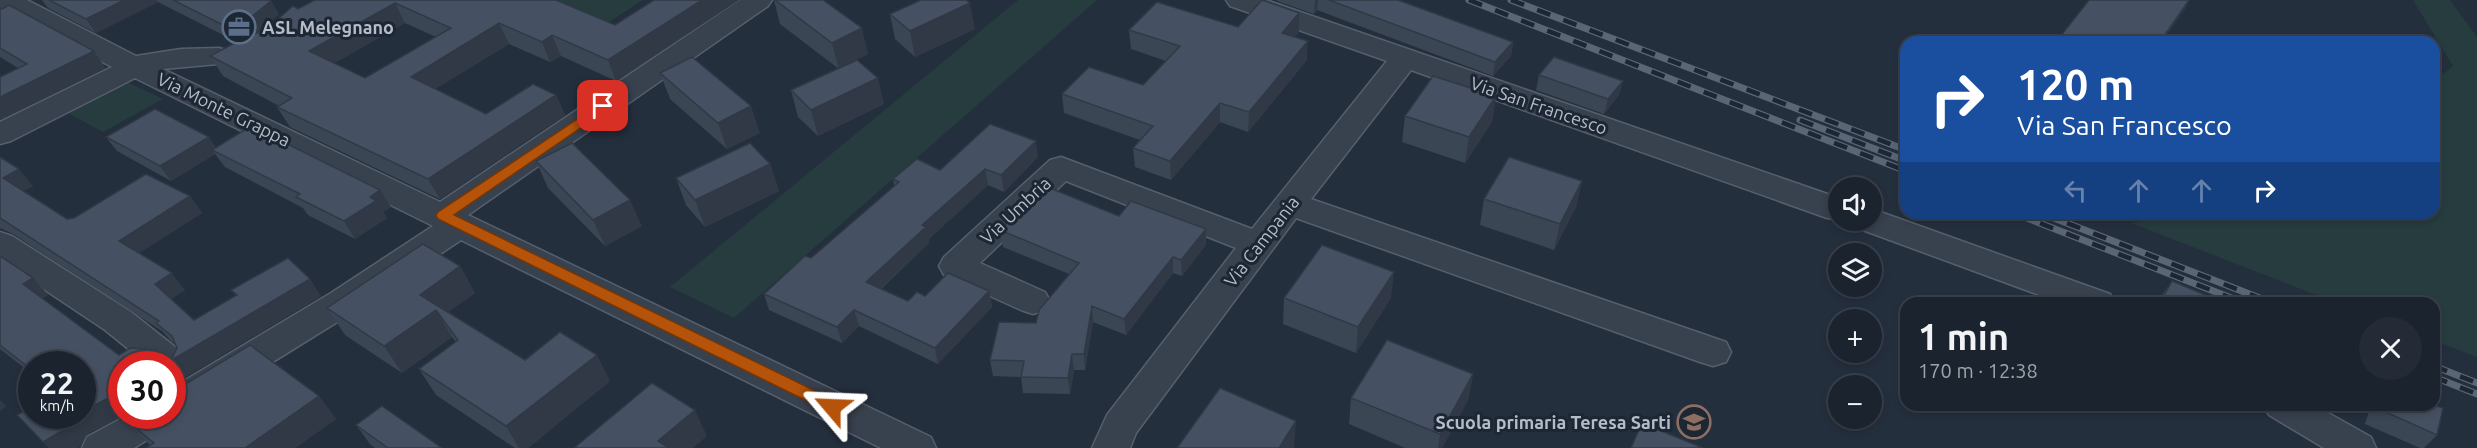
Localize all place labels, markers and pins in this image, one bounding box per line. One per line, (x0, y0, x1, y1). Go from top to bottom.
office icon: ASL Melegnano (221, 9, 257, 45)
place label: ASL Melegnano (262, 17, 394, 37)
pin (577, 80, 628, 131)
school or university icon: Scuola primaria Teresa Sarti (1676, 404, 1712, 440)
place label: Scuola primaria Teresa Sarti (1436, 412, 1671, 432)

